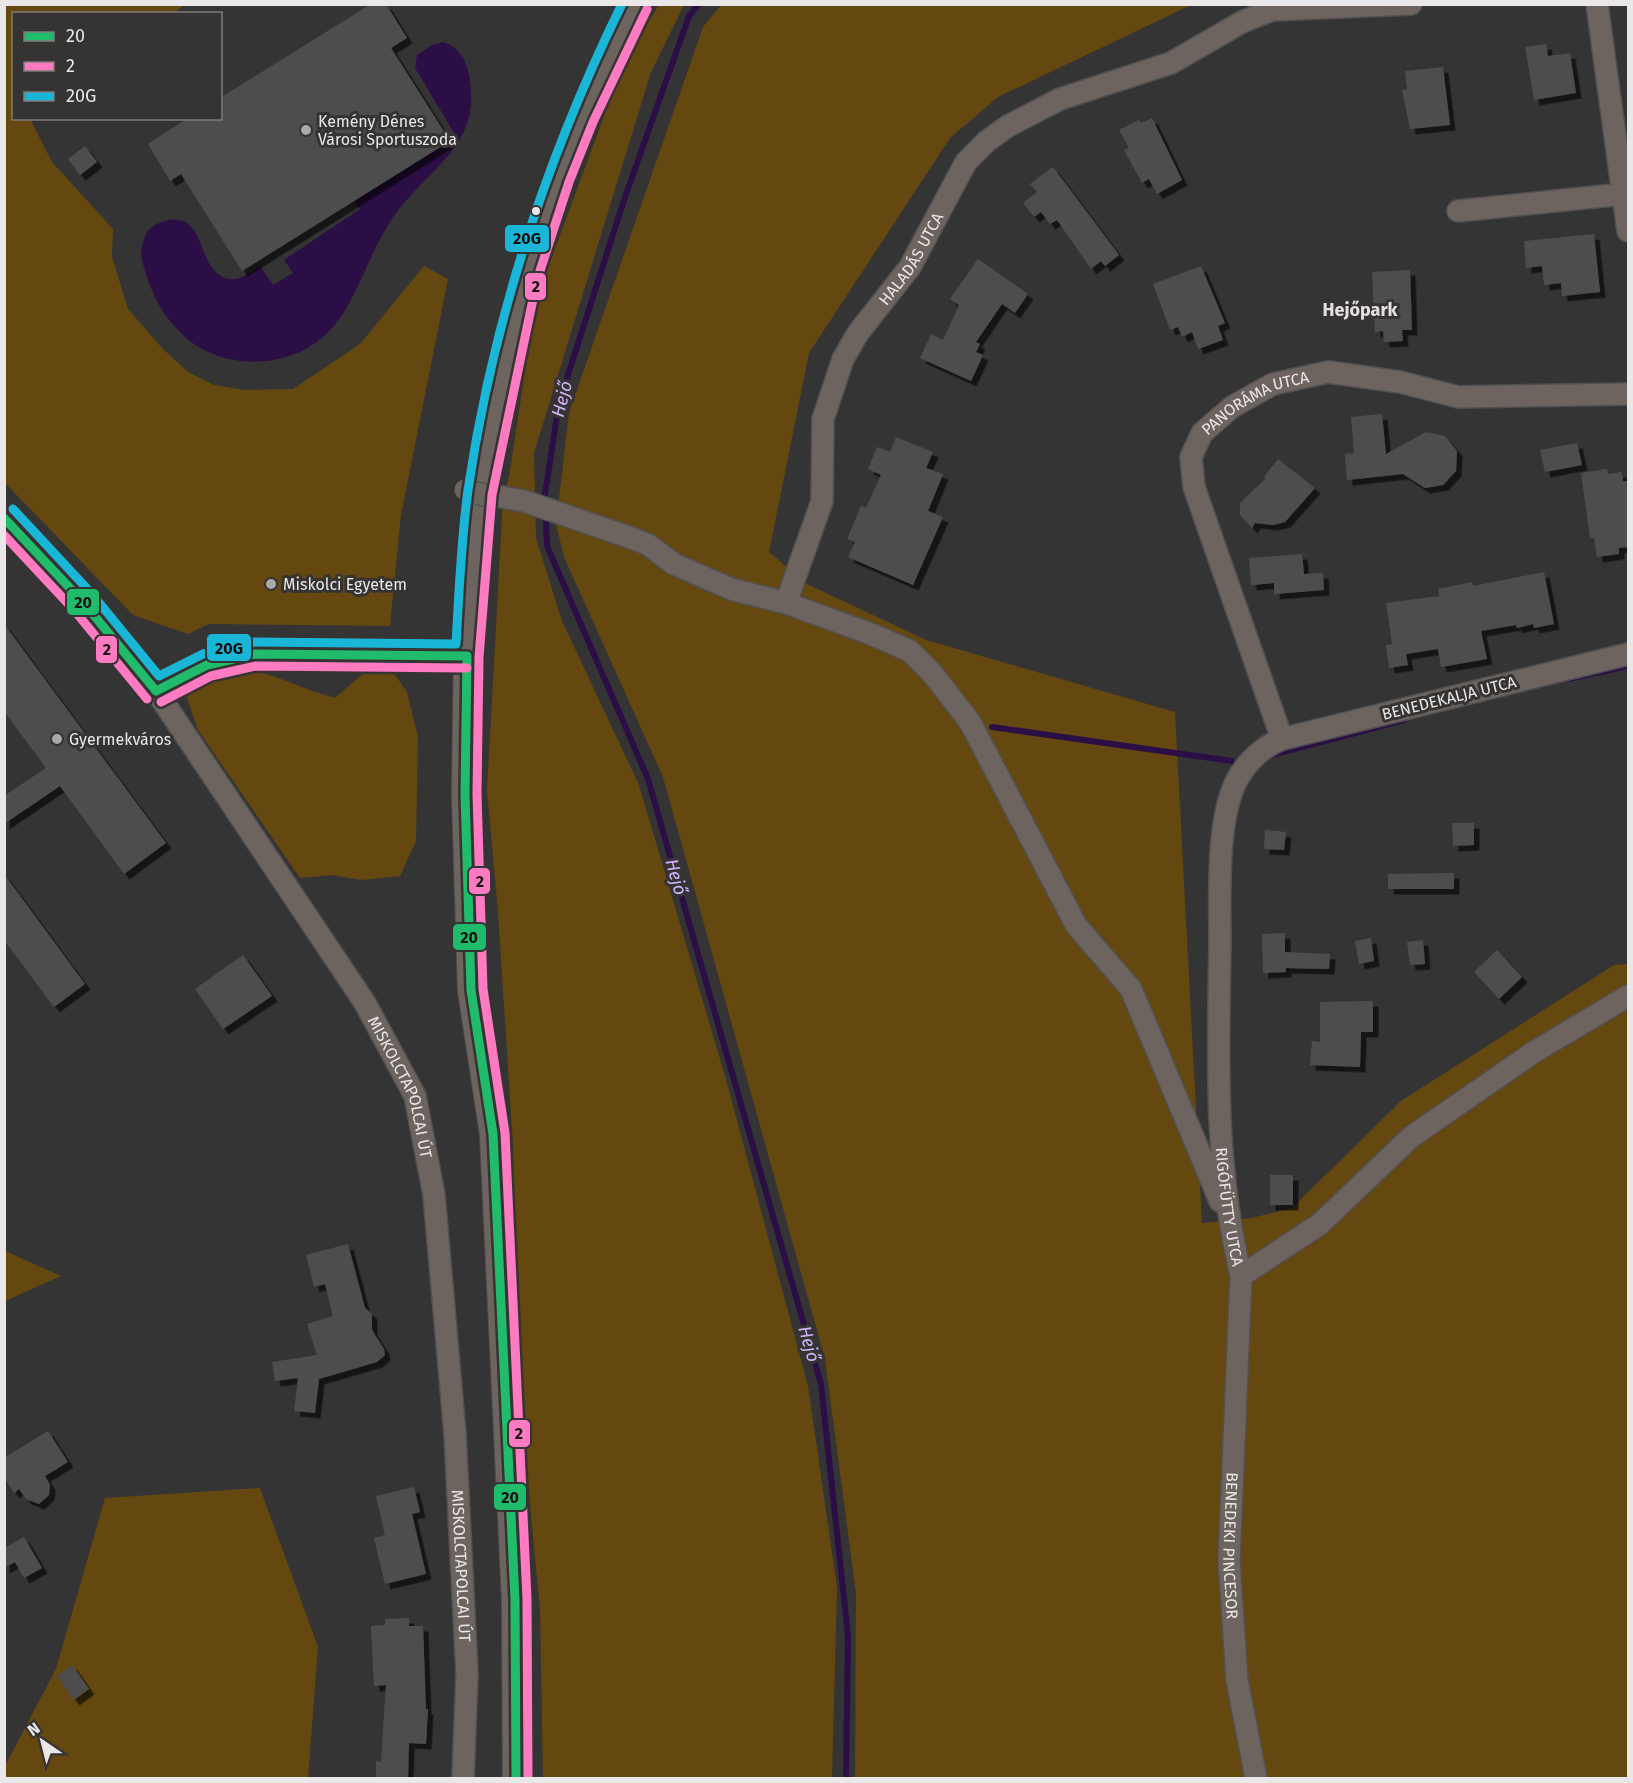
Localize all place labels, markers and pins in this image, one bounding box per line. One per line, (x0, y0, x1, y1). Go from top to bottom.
place label: Kemény Dénes Városi Sportuszoda (318, 112, 457, 149)
marker: Kemény Dénes Városi Sportuszoda (299, 123, 313, 137)
unlabelled marker (530, 205, 542, 217)
place label: Miskolci Egyetem (283, 575, 407, 594)
marker: Miskolci Egyetem (264, 577, 278, 591)
place label: Gyermekváros (69, 730, 171, 749)
marker: Gyermekváros (50, 732, 64, 746)

